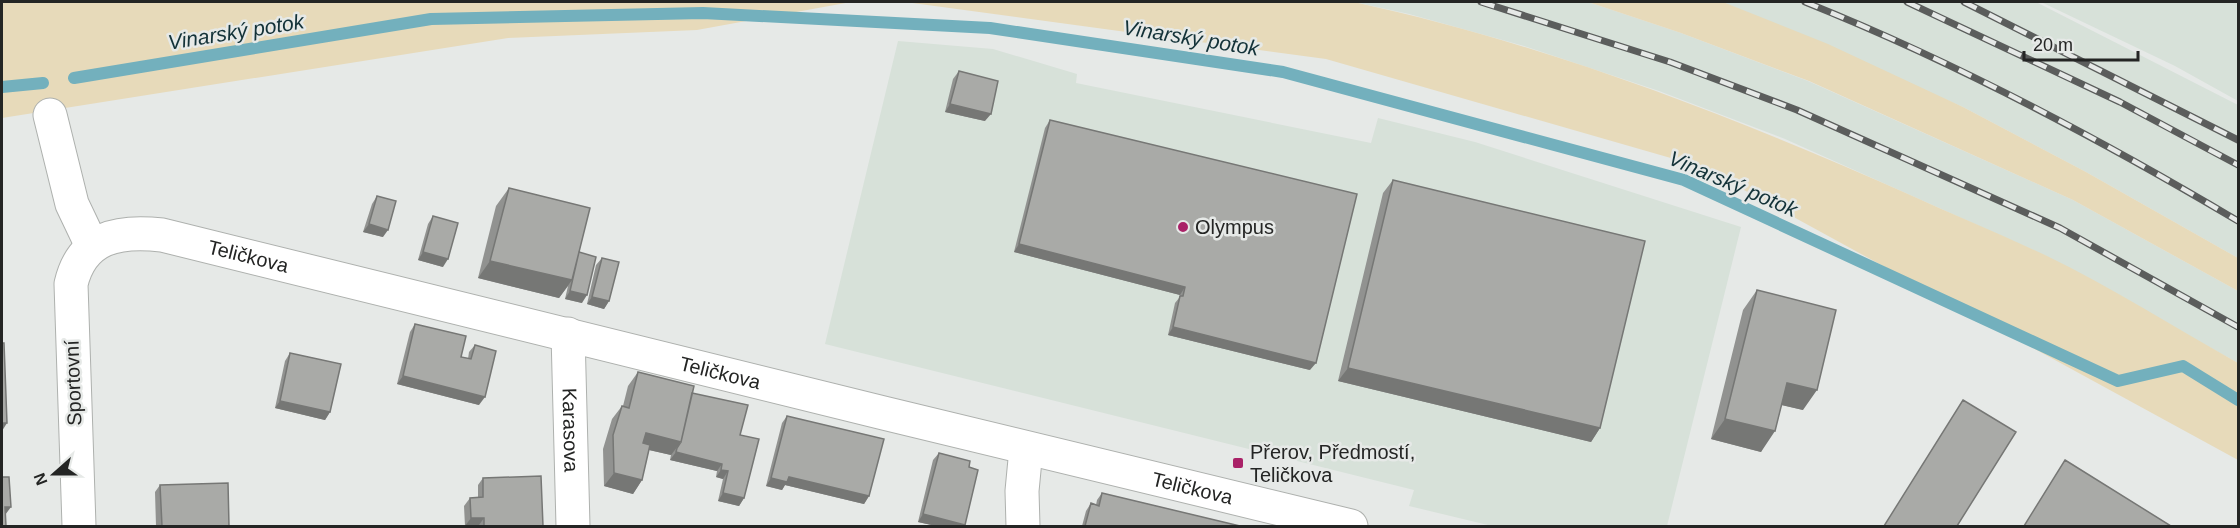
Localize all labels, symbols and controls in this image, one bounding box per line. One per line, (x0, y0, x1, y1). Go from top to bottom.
water label: Vinarský potok (166, 9, 307, 54)
water label: Vinarský potok (1121, 15, 1262, 60)
scale bar (2024, 24, 2138, 62)
text: 20 m (2033, 35, 2073, 55)
water label: Vinarský potok (1665, 146, 1802, 222)
place label: Olympus (1195, 216, 1274, 238)
marker: Olympus (1176, 220, 1190, 234)
street label: Teličkova (206, 236, 292, 277)
street label: Sportovní (60, 339, 85, 426)
street label: Teličkova (678, 352, 764, 394)
street label: Karasova (558, 387, 583, 473)
place label: Přerov, Předmostí, Teličkova (1250, 441, 1415, 486)
north arrow (24, 444, 84, 504)
marker: Přerov, Předmostí, Teličkova (1231, 456, 1245, 470)
street label: Teličkova (1150, 468, 1236, 509)
text: N (30, 471, 50, 488)

